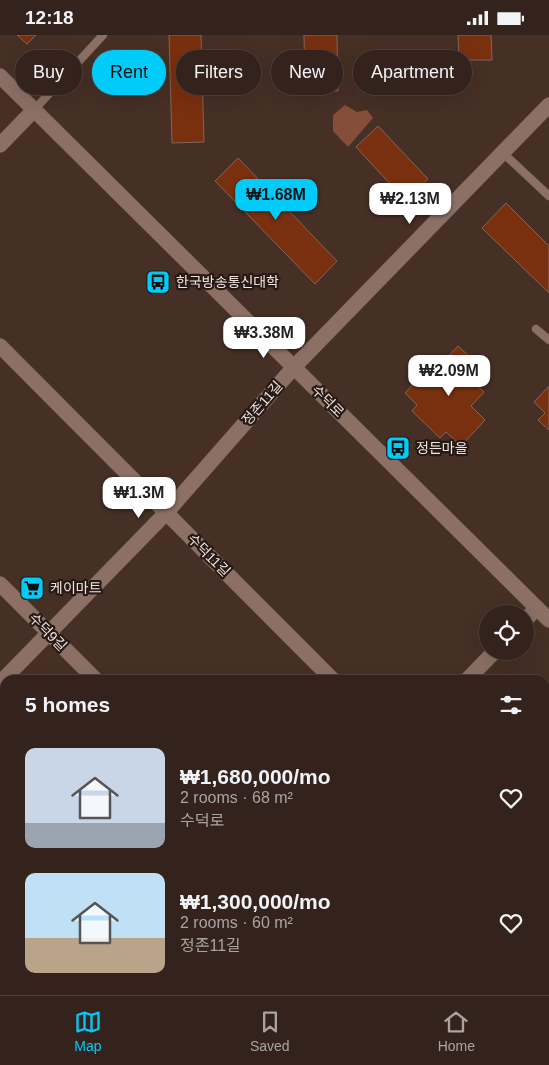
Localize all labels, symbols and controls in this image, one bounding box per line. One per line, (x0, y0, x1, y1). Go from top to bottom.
text: 12:18 (25, 7, 74, 28)
chip: Buy (15, 50, 82, 95)
chip: Rent (92, 50, 166, 95)
chip: Filters (176, 50, 261, 95)
chip: New (271, 50, 343, 95)
chip: Apartment (353, 50, 472, 95)
pin: ₩1.68M (235, 179, 317, 221)
pin: ₩2.13M (369, 183, 451, 225)
text: ₩1.68M (246, 186, 306, 203)
text: ₩2.13M (380, 190, 440, 207)
bus stop icon: 한국방송통신대학 (145, 269, 171, 295)
place label: 한국방송통신대학 (176, 274, 279, 290)
pin: ₩3.38M (223, 317, 305, 359)
text: ₩3.38M (234, 324, 294, 341)
pin: ₩2.09M (408, 355, 490, 397)
text: ₩2.09M (419, 362, 479, 379)
street label: 정존11길 (239, 378, 285, 428)
street label: 수덕로 (309, 382, 347, 420)
bus stop icon: 정든마을 (385, 435, 411, 461)
place label: 정든마을 (416, 440, 468, 456)
pin: ₩1.3M (104, 477, 174, 519)
text: ₩1.3M (114, 484, 164, 501)
street label: 수덕11길 (185, 531, 233, 579)
supermarket icon: 케이마트 (19, 575, 45, 601)
place label: 케이마트 (50, 580, 102, 596)
map controls (479, 605, 534, 660)
button: locate (479, 605, 534, 660)
street label: 수덕9길 (26, 610, 70, 654)
icon: filters (497, 691, 525, 719)
text: 5 homes (25, 693, 110, 716)
text: ₩1,680,000/mo (180, 765, 331, 788)
icon: home (65, 768, 125, 828)
icon: heart (497, 784, 525, 812)
text: 2 rooms · 68 m² (180, 789, 293, 806)
text: 수덕로 (180, 812, 224, 829)
text: ₩1,300,000/mo (180, 890, 331, 913)
icon: home (65, 893, 125, 953)
icon: heart (497, 909, 525, 937)
text: 2 rooms · 60 m² (180, 914, 293, 931)
text: 정존11길 (180, 937, 241, 954)
tab: Map (74, 1008, 102, 1054)
tab: Saved (250, 1008, 290, 1054)
tab: Home (438, 1008, 475, 1054)

